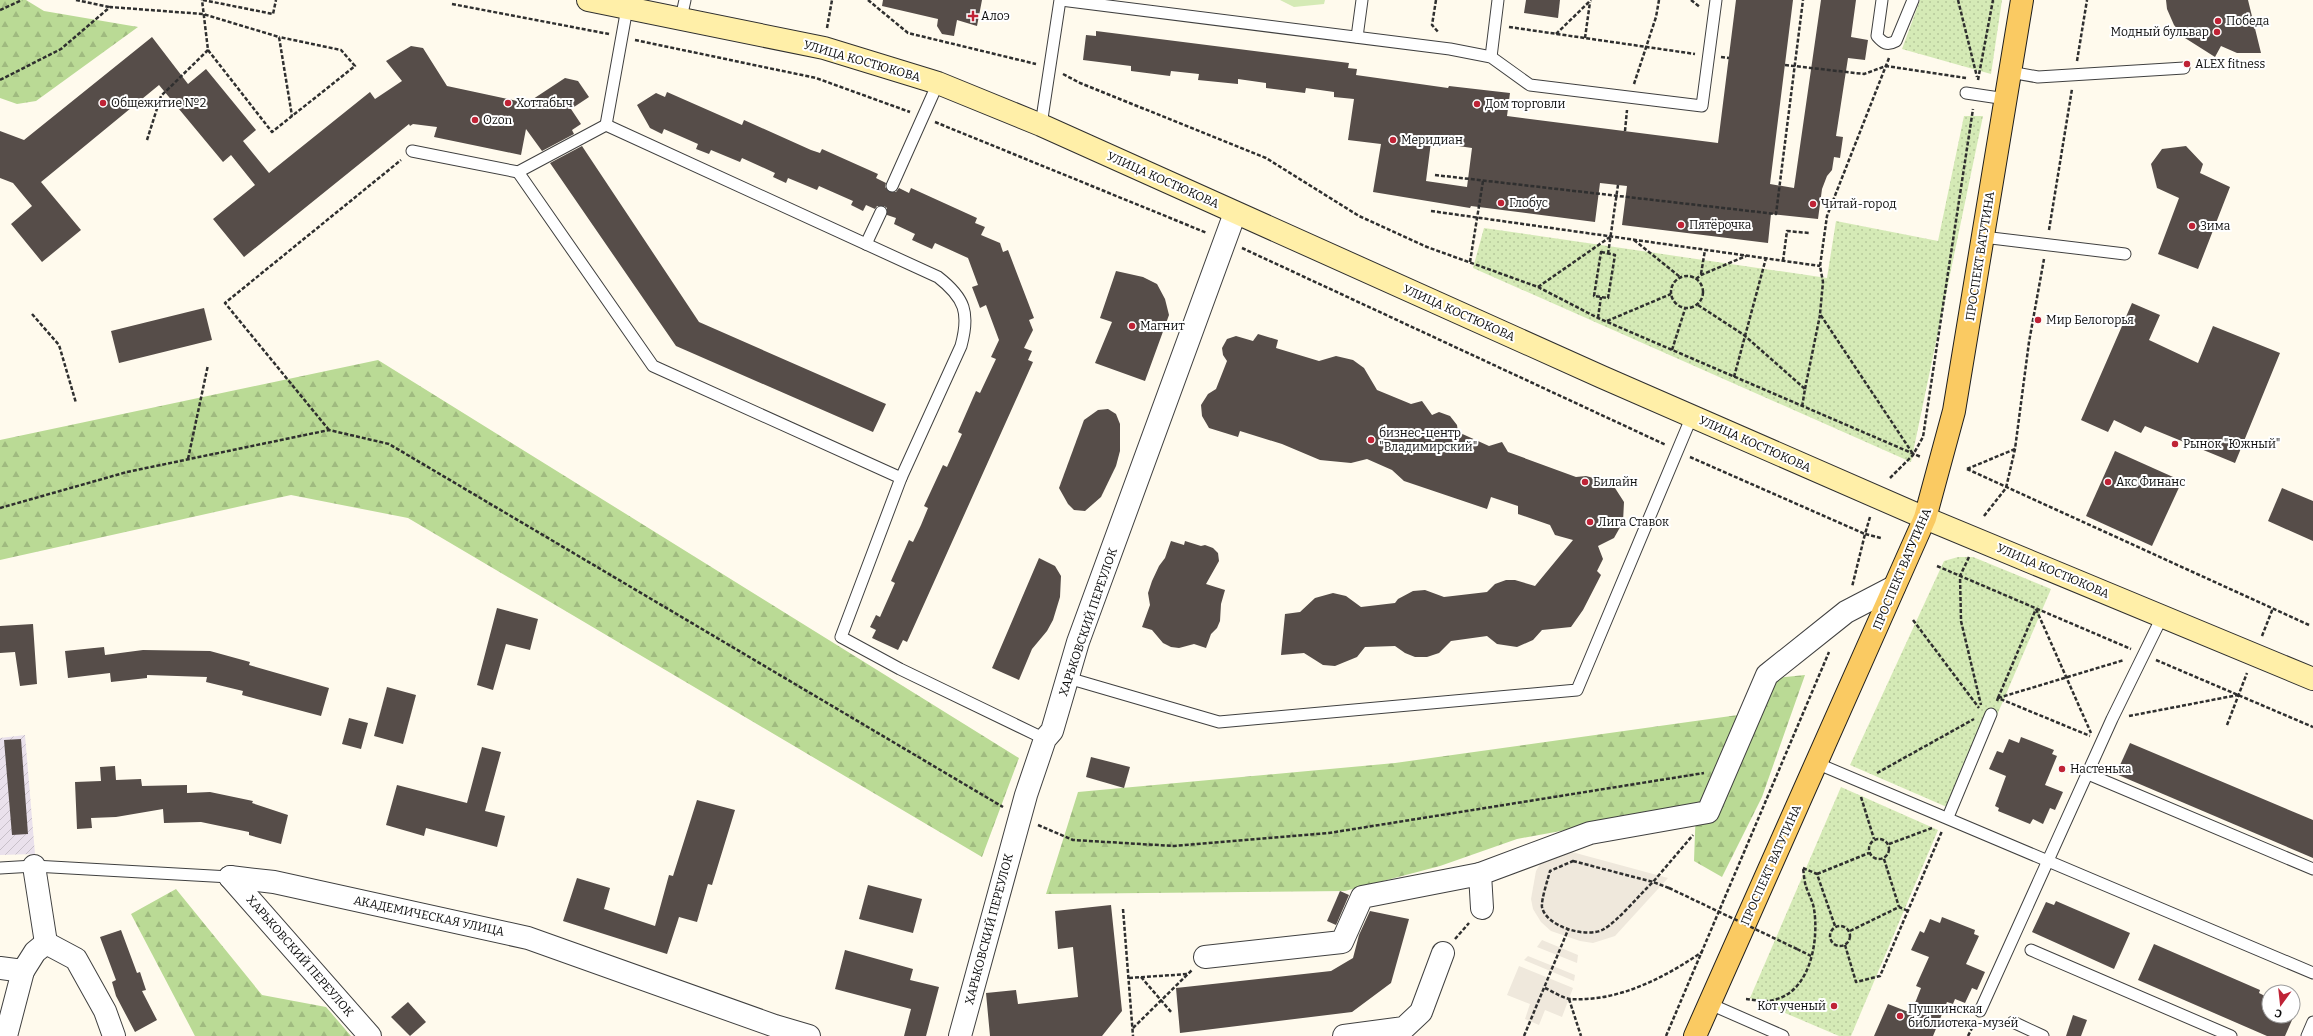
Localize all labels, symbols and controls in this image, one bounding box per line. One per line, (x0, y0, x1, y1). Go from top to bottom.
place label: Алоэ (981, 9, 1010, 23)
marker: Алоэ (968, 11, 978, 21)
place label: Победа (2226, 14, 2270, 28)
marker: Победа (2213, 16, 2223, 26)
place label: Модный бульвар (2110, 25, 2209, 39)
marker: Модный бульвар (2212, 27, 2222, 37)
street label: УЛИЦА КОСТЮКОВА (802, 38, 923, 85)
place label: ALEX fitness (2195, 57, 2266, 71)
marker: ALEX fitness (2182, 59, 2192, 69)
place label: Общежитие №2 (111, 96, 206, 110)
place label: Хоттабыч (516, 96, 573, 110)
place label: Дом торговли (1485, 97, 1565, 111)
marker: Общежитие №2 (98, 98, 108, 108)
marker: Хоттабыч (503, 98, 513, 108)
marker: Дом торговли (1472, 99, 1482, 109)
place label: Ozon (483, 113, 513, 127)
marker: Ozon (470, 115, 480, 125)
place label: Меридиан (1401, 133, 1463, 147)
marker: Меридиан (1388, 135, 1398, 145)
street label: УЛИЦА КОСТЮКОВА (1105, 149, 1222, 211)
street label: ПРОСПЕКТ ВАТУТИНА (1963, 190, 1997, 322)
place label: Глобус (1509, 196, 1548, 210)
place label: Читай-город (1821, 197, 1896, 211)
marker: Глобус (1496, 198, 1506, 208)
marker: Читай-город (1808, 199, 1818, 209)
place label: Пятёрочка (1689, 218, 1752, 232)
place label: Зима (2200, 219, 2231, 233)
marker: Пятёрочка (1676, 220, 1686, 230)
marker: Зима (2187, 221, 2197, 231)
street label: УЛИЦА КОСТЮКОВА (1401, 282, 1518, 344)
place label: Мир Белогорья (2046, 313, 2134, 327)
marker: Мир Белогорья (2033, 315, 2043, 325)
place label: Магнит (1140, 319, 1185, 333)
marker: Магнит (1127, 321, 1137, 331)
street label: УЛИЦА КОСТЮКОВА (1697, 413, 1814, 475)
place label: бизнес-центр "Владимирский" (1379, 426, 1477, 454)
marker: бизнес-центр "Владимирский" (1366, 435, 1376, 445)
place label: Рынок "Южный" (2183, 437, 2280, 451)
marker: Рынок "Южный" (2170, 439, 2180, 449)
place label: Билайн (1593, 475, 1638, 489)
place label: Акс Финанс (2116, 475, 2185, 489)
marker: Билайн (1580, 477, 1590, 487)
marker: Акс Финанс (2103, 477, 2113, 487)
street label: ПРОСПЕКТ ВАТУТИНА (1870, 506, 1934, 632)
place label: Лига Ставок (1598, 515, 1669, 529)
marker: Лига Ставок (1585, 517, 1595, 527)
street label: УЛИЦА КОСТЮКОВА (1995, 541, 2112, 601)
street label: ХАРЬКОВСКИЙ ПЕРЕУЛОК (1055, 545, 1120, 698)
place label: Настенька (2070, 762, 2132, 776)
marker: Настенька (2057, 764, 2067, 774)
street label: ПРОСПЕКТ ВАТУТИНА (1738, 802, 1804, 928)
street label: ХАРЬКОВСКИЙ ПЕРЕУЛОК (961, 851, 1016, 1006)
street label: ХАРЬКОВСКИЙ ПЕРЕУЛОК (244, 892, 358, 1020)
street label: АКАДЕМИЧЕСКАЯ УЛИЦА (352, 893, 506, 939)
north arrow (2261, 984, 2301, 1024)
place label: Кот ученый (1757, 999, 1826, 1013)
marker: Кот ученый (1829, 1001, 1839, 1011)
place label: Пушкинская библиотека-музей (1908, 1002, 2019, 1030)
text: С (2273, 1006, 2284, 1020)
marker: Пушкинская библиотека-музей (1895, 1011, 1905, 1021)

